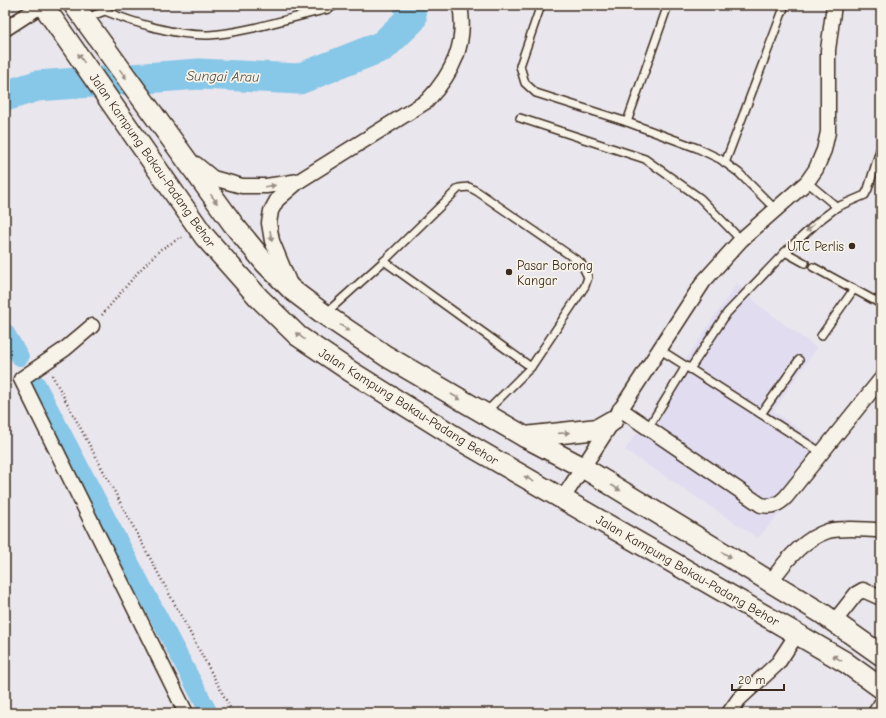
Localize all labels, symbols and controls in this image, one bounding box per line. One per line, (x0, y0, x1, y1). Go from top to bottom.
one-way arrow (77, 53, 85, 64)
water label: Sungai Arau (186, 67, 260, 86)
one-way arrow (119, 69, 127, 79)
street label: Jalan Kampung Bakau-Padang Behor (87, 70, 219, 251)
one-way arrow (264, 182, 276, 189)
one-way arrow (210, 193, 218, 204)
one-way arrow (805, 224, 815, 233)
one-way arrow (268, 230, 274, 242)
place label: UTC Perlis (787, 239, 844, 254)
marker: UTC Perlis (847, 241, 857, 251)
place label: Pasar Borong Kangar (517, 258, 593, 288)
marker: Pasar Borong Kangar (504, 267, 514, 277)
one-way arrow (340, 325, 351, 332)
one-way arrow (295, 332, 305, 341)
street label: Jalan Kampung Bakau-Padang Behor (316, 345, 502, 469)
one-way arrow (450, 393, 462, 400)
one-way arrow (558, 430, 570, 437)
one-way arrow (523, 475, 535, 482)
one-way arrow (610, 484, 622, 491)
street label: Jalan Kampung Bakau-Padang Behor (594, 512, 783, 630)
one-way arrow (721, 552, 733, 559)
one-way arrow (832, 654, 842, 662)
scale bar (732, 666, 784, 692)
text: 20 m (738, 673, 766, 687)

